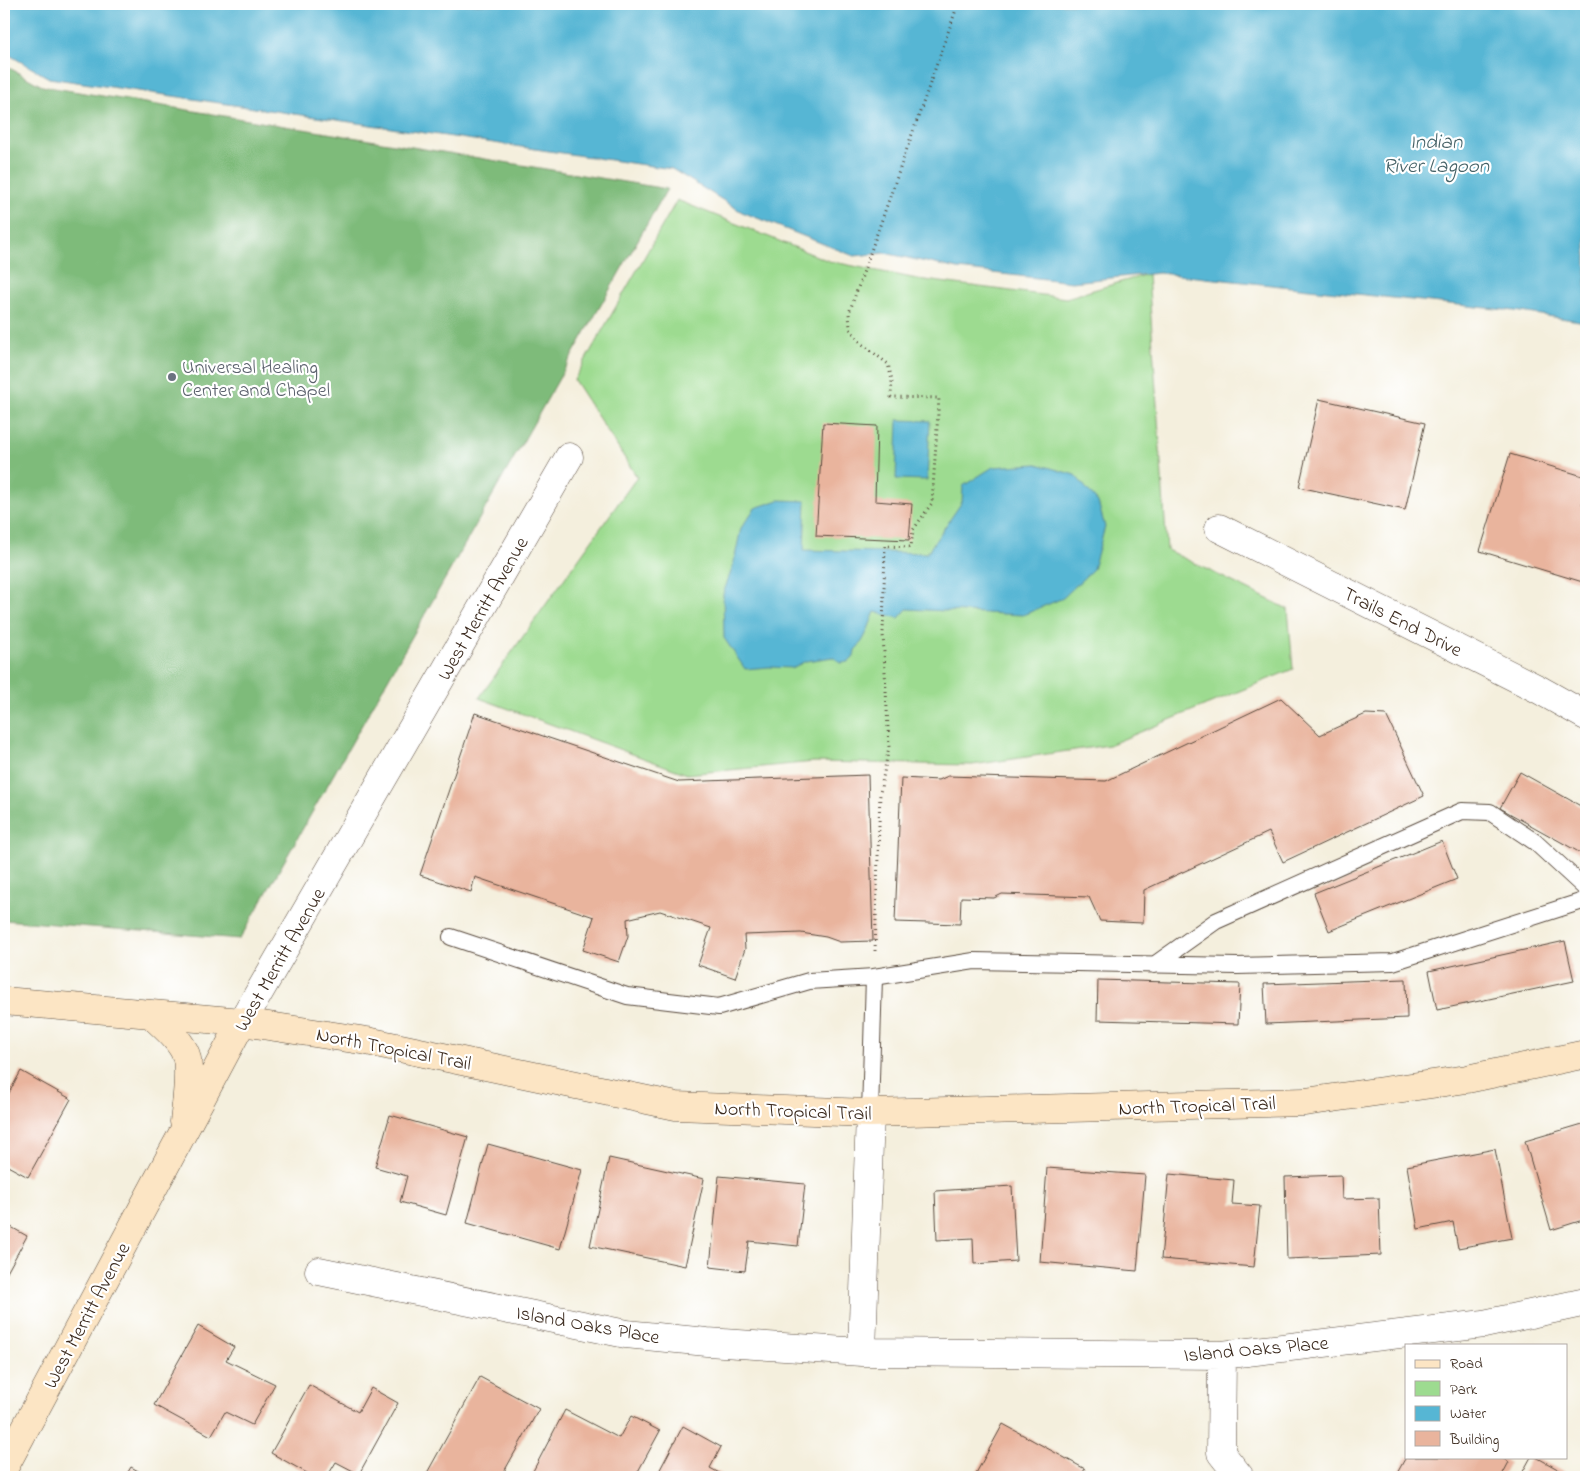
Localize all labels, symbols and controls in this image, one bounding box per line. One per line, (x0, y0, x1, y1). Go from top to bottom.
water label: Indian River Lagoon (1383, 128, 1490, 183)
place label: Universal Healing Center and Chapel (182, 354, 330, 406)
marker: Universal Healing Center and Chapel (166, 371, 178, 383)
street label: West Merritt Avenue (431, 532, 537, 687)
street label: Trails End Drive (1337, 581, 1467, 666)
street label: West Merritt Avenue (228, 883, 334, 1038)
street label: North Tropical Trail (314, 1021, 474, 1080)
street label: North Tropical Trail (1118, 1090, 1276, 1125)
street label: North Tropical Trail (714, 1095, 872, 1130)
street label: West Merritt Avenue (37, 1238, 139, 1394)
street label: Island Oaks Place (513, 1300, 662, 1353)
street label: Island Oaks Place (1183, 1330, 1330, 1371)
legend (1405, 1344, 1568, 1458)
text: Road (1450, 1353, 1483, 1375)
text: Park (1450, 1379, 1478, 1401)
text: Water (1450, 1403, 1486, 1425)
text: Building (1449, 1429, 1499, 1452)

